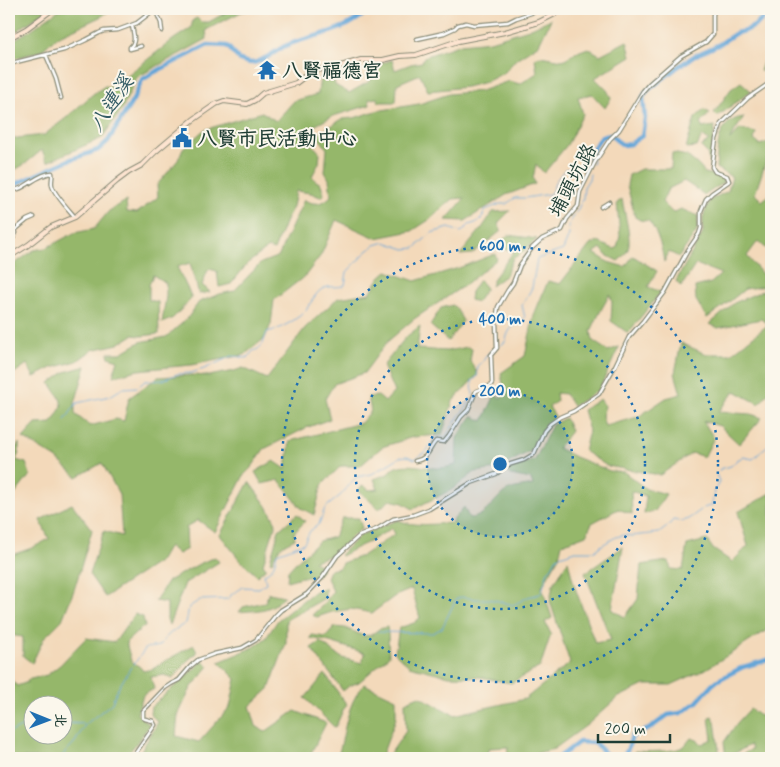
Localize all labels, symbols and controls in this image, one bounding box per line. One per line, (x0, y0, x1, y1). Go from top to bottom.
place label: 八賢福德宮 (282, 58, 382, 85)
temple icon: 八賢福德宮 (256, 59, 278, 81)
water label: 八連溪 (83, 69, 141, 138)
place label: 八賢市民活動中心 (197, 126, 357, 153)
public building icon: 八賢市民活動中心 (171, 127, 193, 149)
street label: 埔頭坑路 (543, 138, 604, 222)
text: 600 m (479, 237, 521, 257)
text: 400 m (479, 310, 521, 330)
text: 200 m (480, 382, 521, 402)
centre of rings (491, 455, 509, 473)
north arrow (22, 694, 72, 744)
scale bar (598, 712, 670, 744)
text: 北 (51, 713, 69, 727)
text: 200 m (605, 720, 646, 740)

